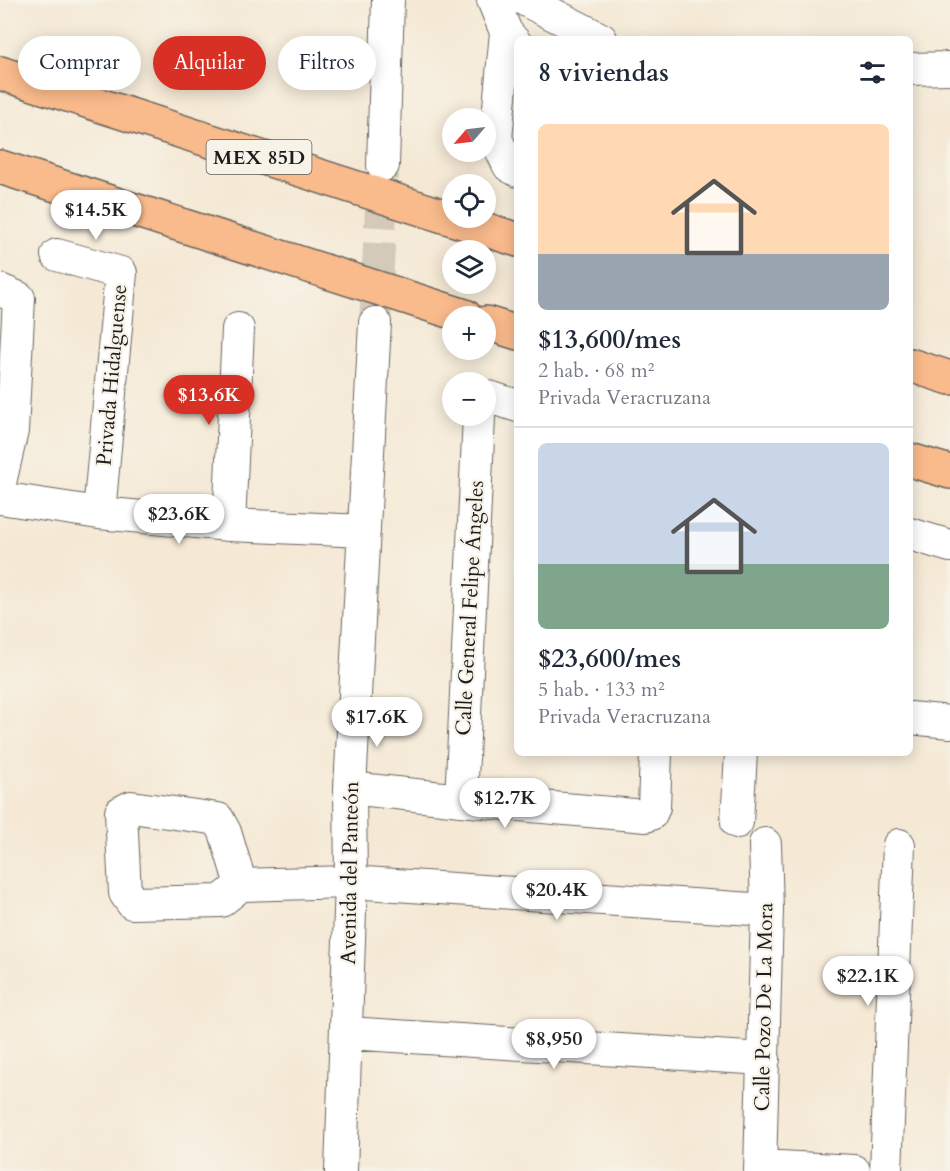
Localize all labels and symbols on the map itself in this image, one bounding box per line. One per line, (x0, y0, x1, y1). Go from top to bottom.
north arrow (442, 108, 496, 162)
road number: MEX 85D (206, 140, 312, 174)
pin: $14.5K (47, 190, 145, 241)
street label: Privada Hidalguense (90, 283, 134, 467)
pin: $13.6K (160, 375, 258, 426)
street label: Calle General Felipe Ángeles (449, 480, 491, 736)
pin: $23.6K (130, 494, 228, 545)
pin: $17.6K (328, 697, 426, 748)
pin: $12.7K (456, 778, 554, 829)
street label: Avenida del Panteón (334, 781, 366, 965)
pin: $20.4K (508, 870, 606, 921)
street label: Calle Pozo De La Mora (748, 902, 780, 1112)
pin: $22.1K (819, 956, 917, 1007)
pin: $8,950 (505, 1019, 603, 1070)

